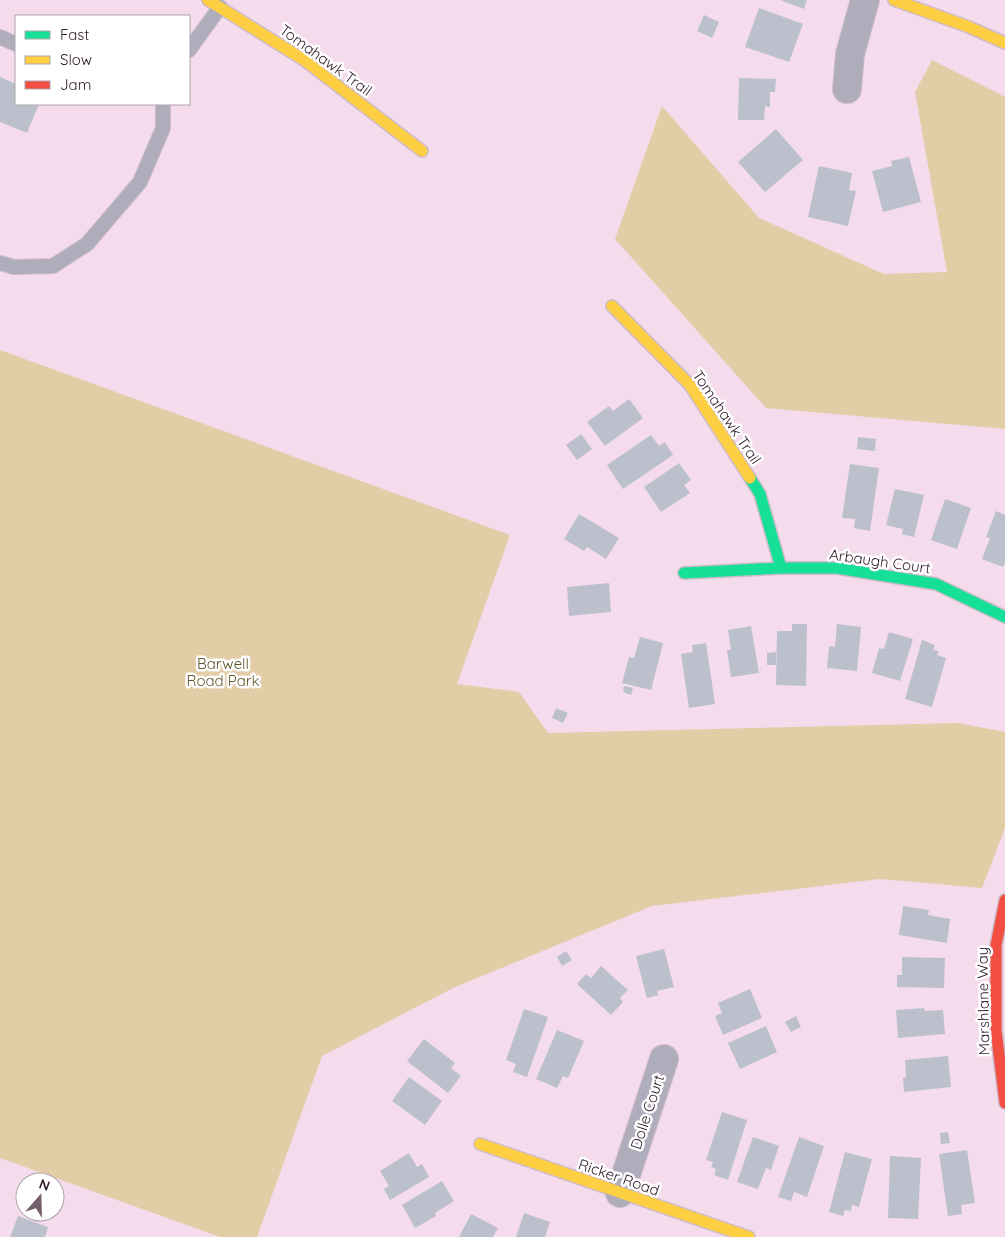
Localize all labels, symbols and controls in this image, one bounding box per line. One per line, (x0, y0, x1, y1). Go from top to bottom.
legend (15, 15, 190, 105)
street label: Tomahawk Trail (276, 20, 376, 100)
text: Fast (60, 25, 89, 44)
text: Slow (60, 50, 92, 69)
text: Jam (60, 75, 91, 94)
street label: Tomahawk Trail (688, 366, 766, 468)
street label: Arbaugh Court (828, 544, 932, 578)
park label: Barwell Road Park (186, 654, 260, 690)
street label: Marshlane Way (973, 947, 993, 1055)
street label: Dolle Court (626, 1072, 668, 1152)
street label: Ricker Road (576, 1154, 662, 1200)
north arrow (15, 1172, 65, 1222)
text: N (37, 1175, 52, 1195)

